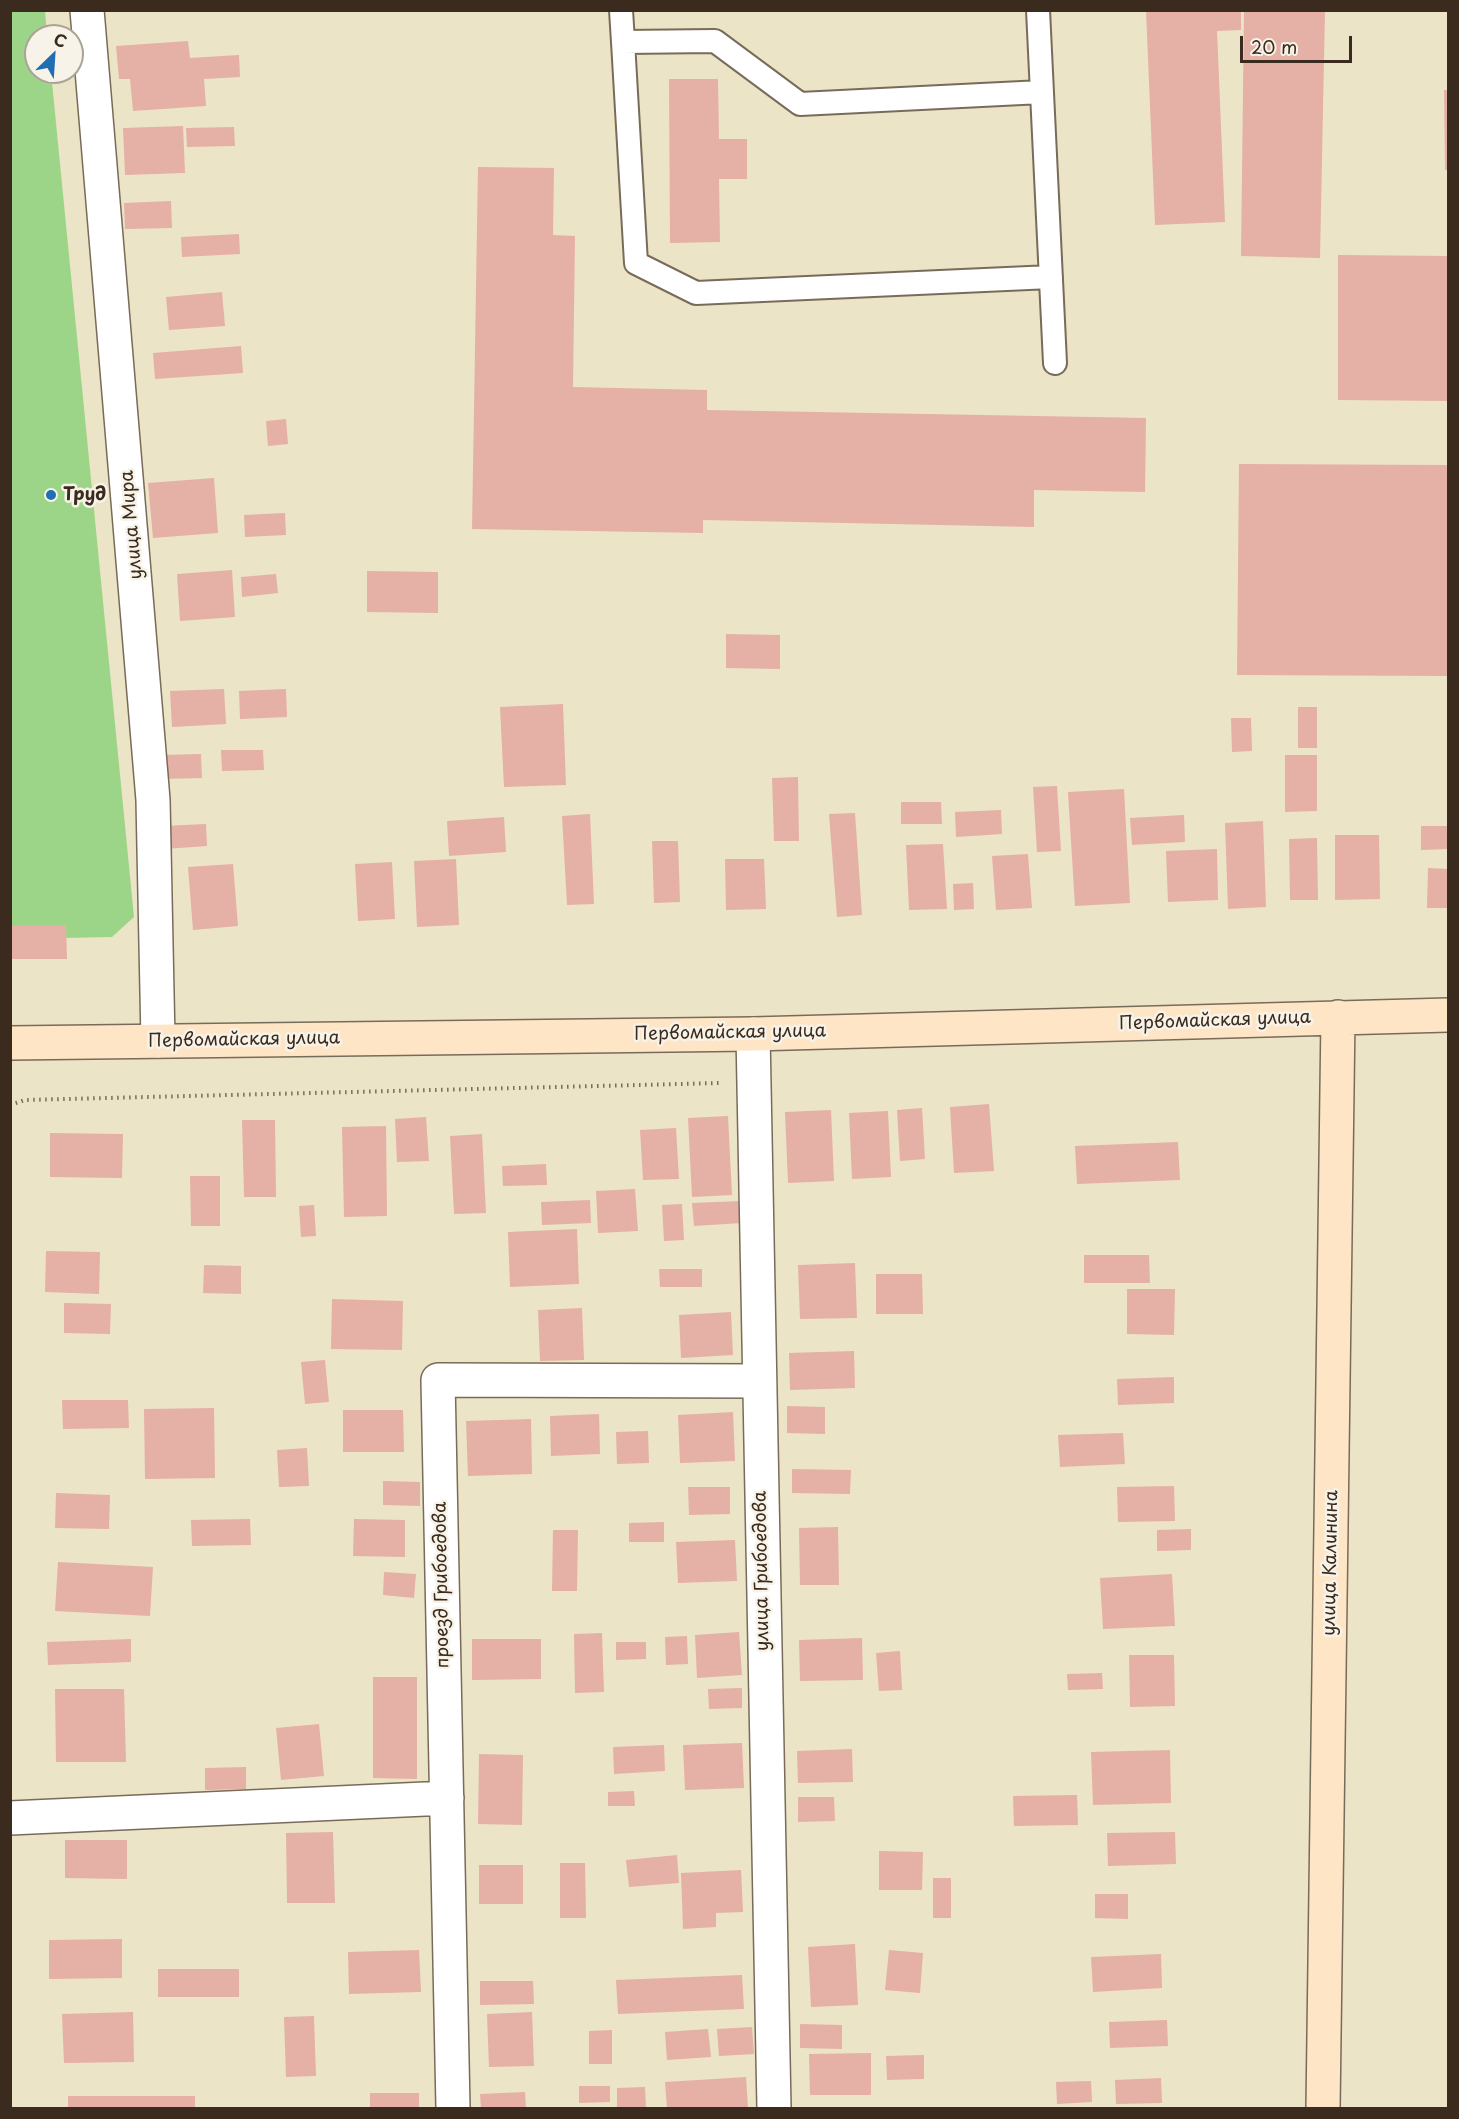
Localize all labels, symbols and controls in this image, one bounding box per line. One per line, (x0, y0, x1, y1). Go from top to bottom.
north arrow (24, 24, 84, 84)
scale bar (1243, 24, 1356, 62)
text: С (50, 26, 71, 53)
text: 20 m (1251, 33, 1297, 60)
street label: улица Мира (116, 470, 148, 580)
place label: Труд (63, 484, 106, 506)
marker: Труд (44, 488, 58, 502)
street label: Первомайская улица (1119, 1007, 1311, 1035)
street label: Первомайская улица (634, 1021, 826, 1045)
street label: Первомайская улица (148, 1028, 340, 1052)
street label: улица Калинина (1319, 1490, 1343, 1636)
street label: улица Грибоедова (750, 1491, 774, 1651)
street label: проезд Грибоедова (430, 1501, 454, 1669)

